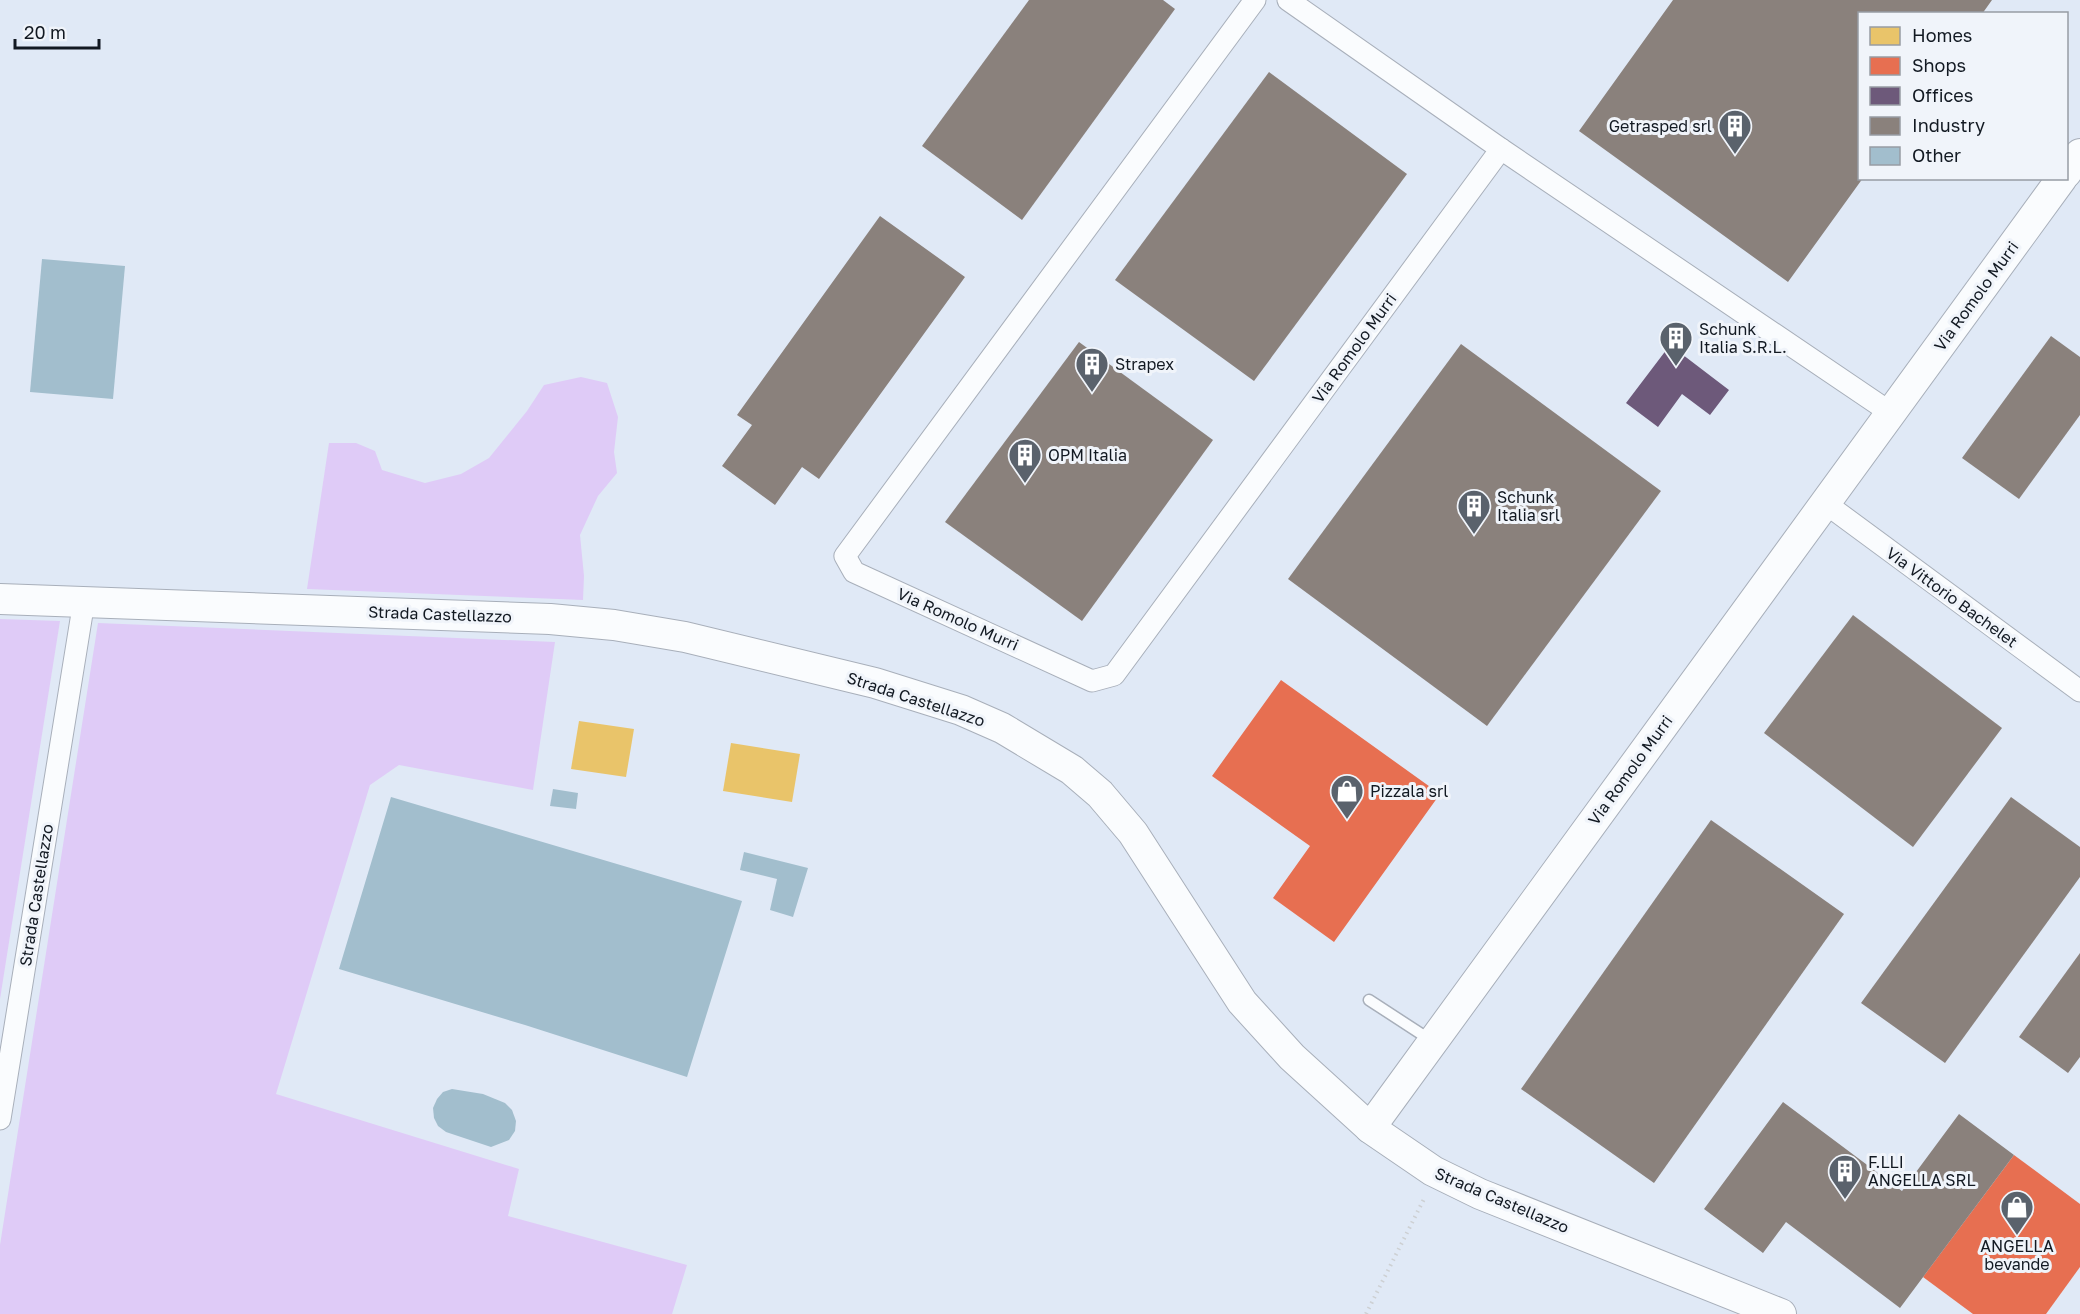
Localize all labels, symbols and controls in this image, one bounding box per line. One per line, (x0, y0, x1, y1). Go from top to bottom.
scale bar (15, 12, 99, 50)
legend (1858, 12, 2068, 180)
text: 20 m (24, 21, 66, 43)
text: Homes (1912, 24, 1972, 46)
text: Shops (1912, 54, 1966, 76)
text: Offices (1912, 84, 1973, 106)
building icon: Getrasped srl (1717, 108, 1753, 155)
text: Industry (1912, 114, 1985, 136)
place label: Getrasped srl (1609, 116, 1712, 136)
text: Other (1912, 144, 1961, 166)
street label: Via Romolo Murri (1929, 237, 2023, 355)
street label: Via Romolo Murri (1307, 289, 1401, 407)
place label: Schunk Italia S.R.L. (1699, 319, 1787, 357)
building icon: Schunk Italia S.R.L. (1658, 320, 1694, 367)
building icon: Strapex (1074, 346, 1110, 393)
place label: Strapex (1115, 354, 1174, 374)
building icon: OPM Italia (1007, 437, 1043, 484)
place label: OPM Italia (1048, 445, 1127, 465)
place label: Schunk Italia srl (1497, 487, 1560, 525)
building icon: Schunk Italia srl (1456, 488, 1492, 535)
street label: Via Vittorio Bachelet (1882, 543, 2022, 651)
street label: Via Romolo Murri (894, 583, 1022, 655)
street label: Strada Castellazzo (368, 601, 512, 627)
street label: Strada Castellazzo (845, 667, 987, 731)
street label: Via Romolo Murri (1583, 711, 1677, 829)
shop icon: Pizzala srl (1329, 773, 1365, 820)
place label: Pizzala srl (1370, 781, 1448, 801)
street label: Strada Castellazzo (15, 822, 57, 968)
place label: F.LLI ANGELLA SRL (1868, 1152, 1976, 1190)
building icon: F.LLI ANGELLA SRL (1827, 1153, 1863, 1200)
street label: Strada Castellazzo (1432, 1163, 1572, 1237)
shop icon: ANGELLA bevande (1999, 1189, 2035, 1236)
place label: ANGELLA bevande (1980, 1236, 2054, 1274)

